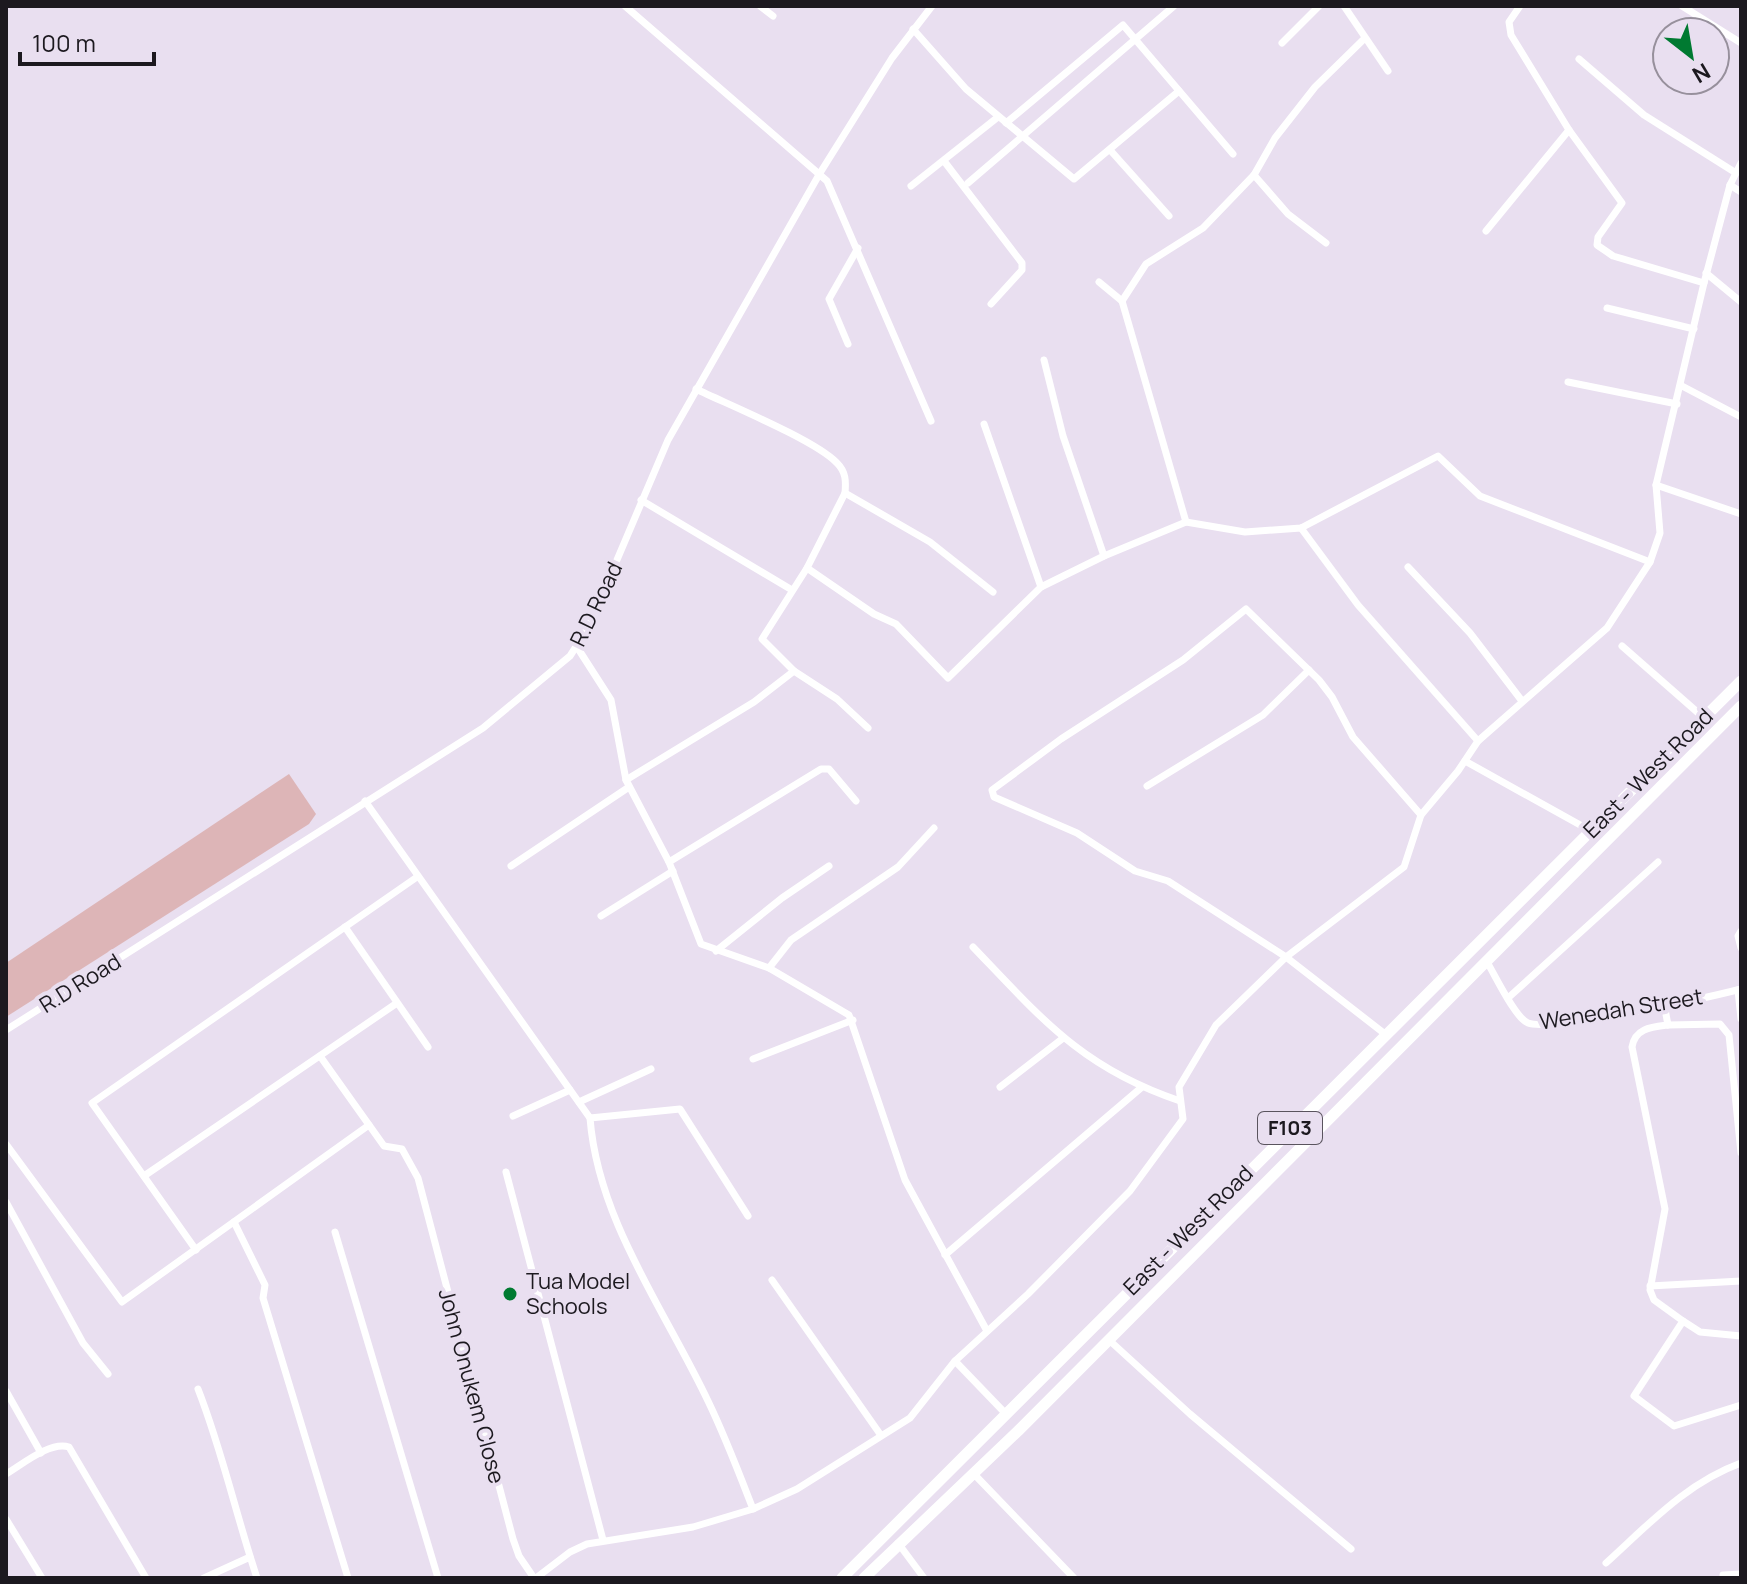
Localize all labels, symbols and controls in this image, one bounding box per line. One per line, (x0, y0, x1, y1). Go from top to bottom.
scale bar (20, 16, 154, 66)
north arrow (1651, 16, 1731, 96)
text: 100 m (32, 26, 96, 59)
text: N (1687, 56, 1716, 90)
street label: R.D Road (563, 557, 629, 651)
street label: East - West Road (1577, 702, 1719, 844)
street label: R.D Road (34, 946, 126, 1020)
street label: Wenedah Street (1537, 981, 1705, 1037)
road number: F103 (1258, 1112, 1322, 1144)
street label: East - West Road (1117, 1159, 1259, 1301)
place label: Tua Model Schools (526, 1266, 630, 1321)
street label: John Onukem Close (432, 1285, 512, 1487)
marker: Tua Model Schools (501, 1285, 519, 1303)

